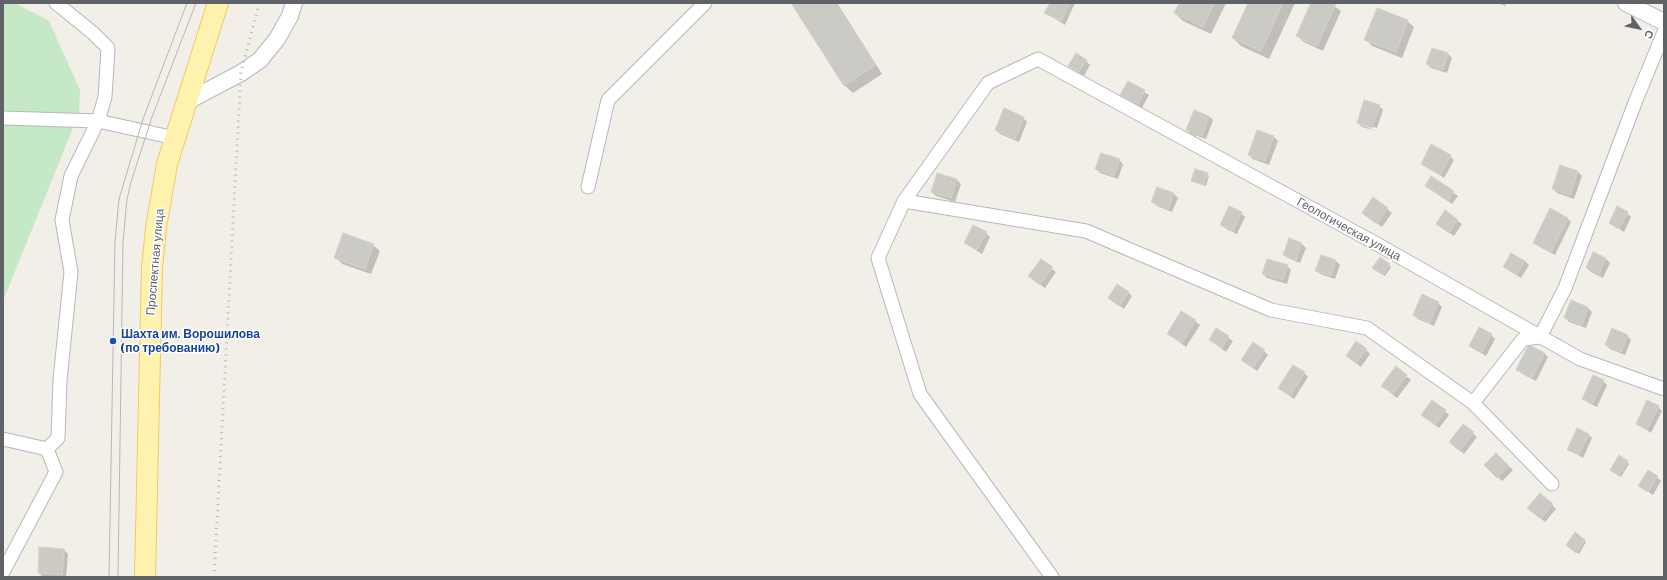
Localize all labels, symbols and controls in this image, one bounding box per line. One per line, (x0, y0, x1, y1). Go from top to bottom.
north arrow (1619, 8, 1659, 48)
text: С (1642, 28, 1657, 42)
street label: Геологическая улица (1294, 194, 1404, 264)
street label: Проспектная улица (143, 208, 167, 316)
place label: Шахта им. Ворошилова (по требованию) (121, 327, 260, 355)
marker: Шахта им. Ворошилова (по требованию) (108, 336, 118, 346)

